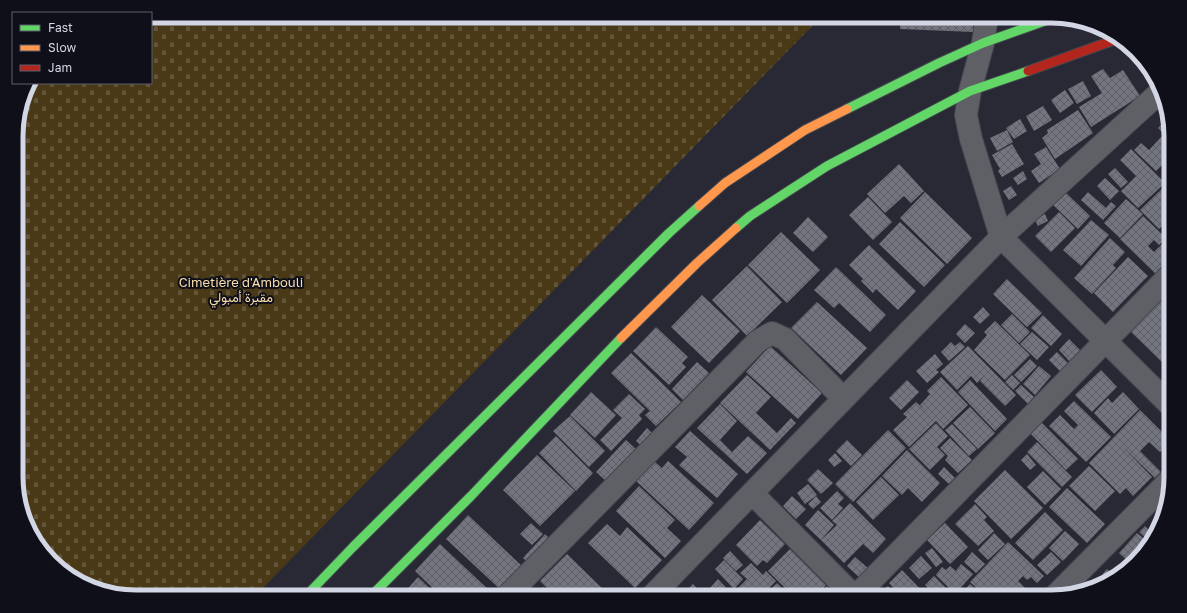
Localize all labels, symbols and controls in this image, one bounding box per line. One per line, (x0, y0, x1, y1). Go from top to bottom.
legend (12, 12, 152, 84)
text: Fast (48, 20, 73, 35)
text: Slow (48, 40, 76, 55)
text: Jam (48, 60, 72, 75)
park label: Cimetière d'Ambouli مقبرة أمبولي (179, 274, 303, 308)

